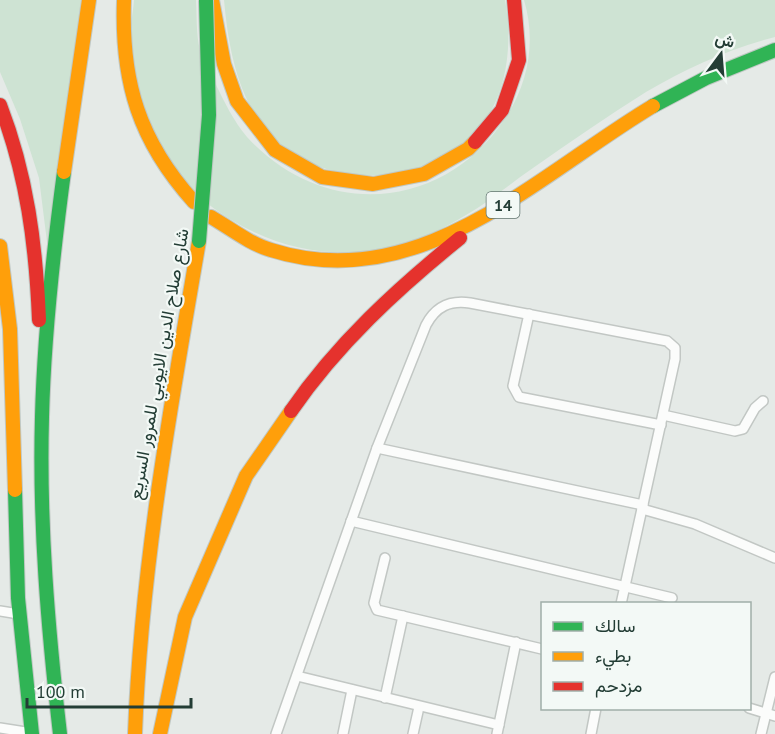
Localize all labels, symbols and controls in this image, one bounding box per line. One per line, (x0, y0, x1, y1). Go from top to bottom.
north arrow (691, 24, 751, 84)
text: ش (713, 27, 737, 52)
road number: 14 (486, 192, 520, 218)
street label: شارع صلاح الدين الايوبي للمرور السريع (123, 227, 198, 502)
legend (541, 602, 751, 710)
text: سالك (595, 614, 635, 637)
text: بطيء (595, 644, 631, 671)
scale bar (27, 671, 190, 709)
text: مزدحم (595, 674, 642, 698)
text: 100 m (36, 680, 85, 703)

